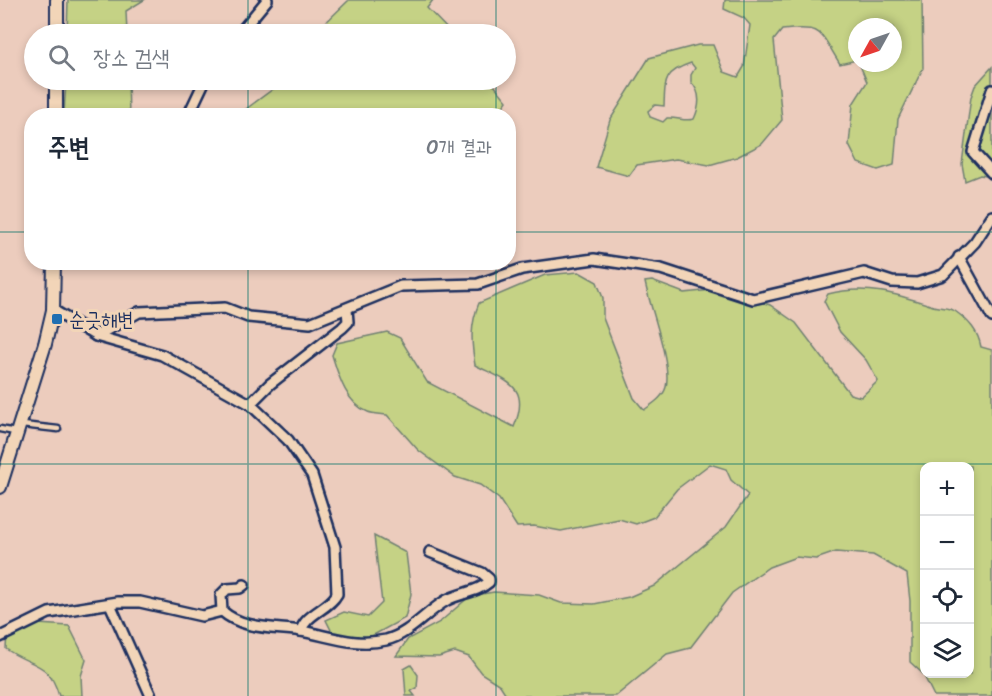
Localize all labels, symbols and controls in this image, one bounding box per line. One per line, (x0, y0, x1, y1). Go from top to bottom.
north arrow (848, 18, 902, 72)
search box (24, 24, 516, 90)
text: 장소 검색 (93, 38, 170, 77)
icon: search (45, 41, 78, 74)
text: 주변 (48, 124, 90, 170)
text: 0개 결과 (426, 130, 492, 165)
place label: 순긋해변 (69, 302, 133, 337)
marker: 순긋해변 (50, 312, 64, 326)
map controls (920, 462, 974, 678)
button: + (920, 462, 974, 516)
button: − (920, 516, 974, 570)
button: locate (920, 570, 974, 624)
button: layers (920, 624, 974, 678)

